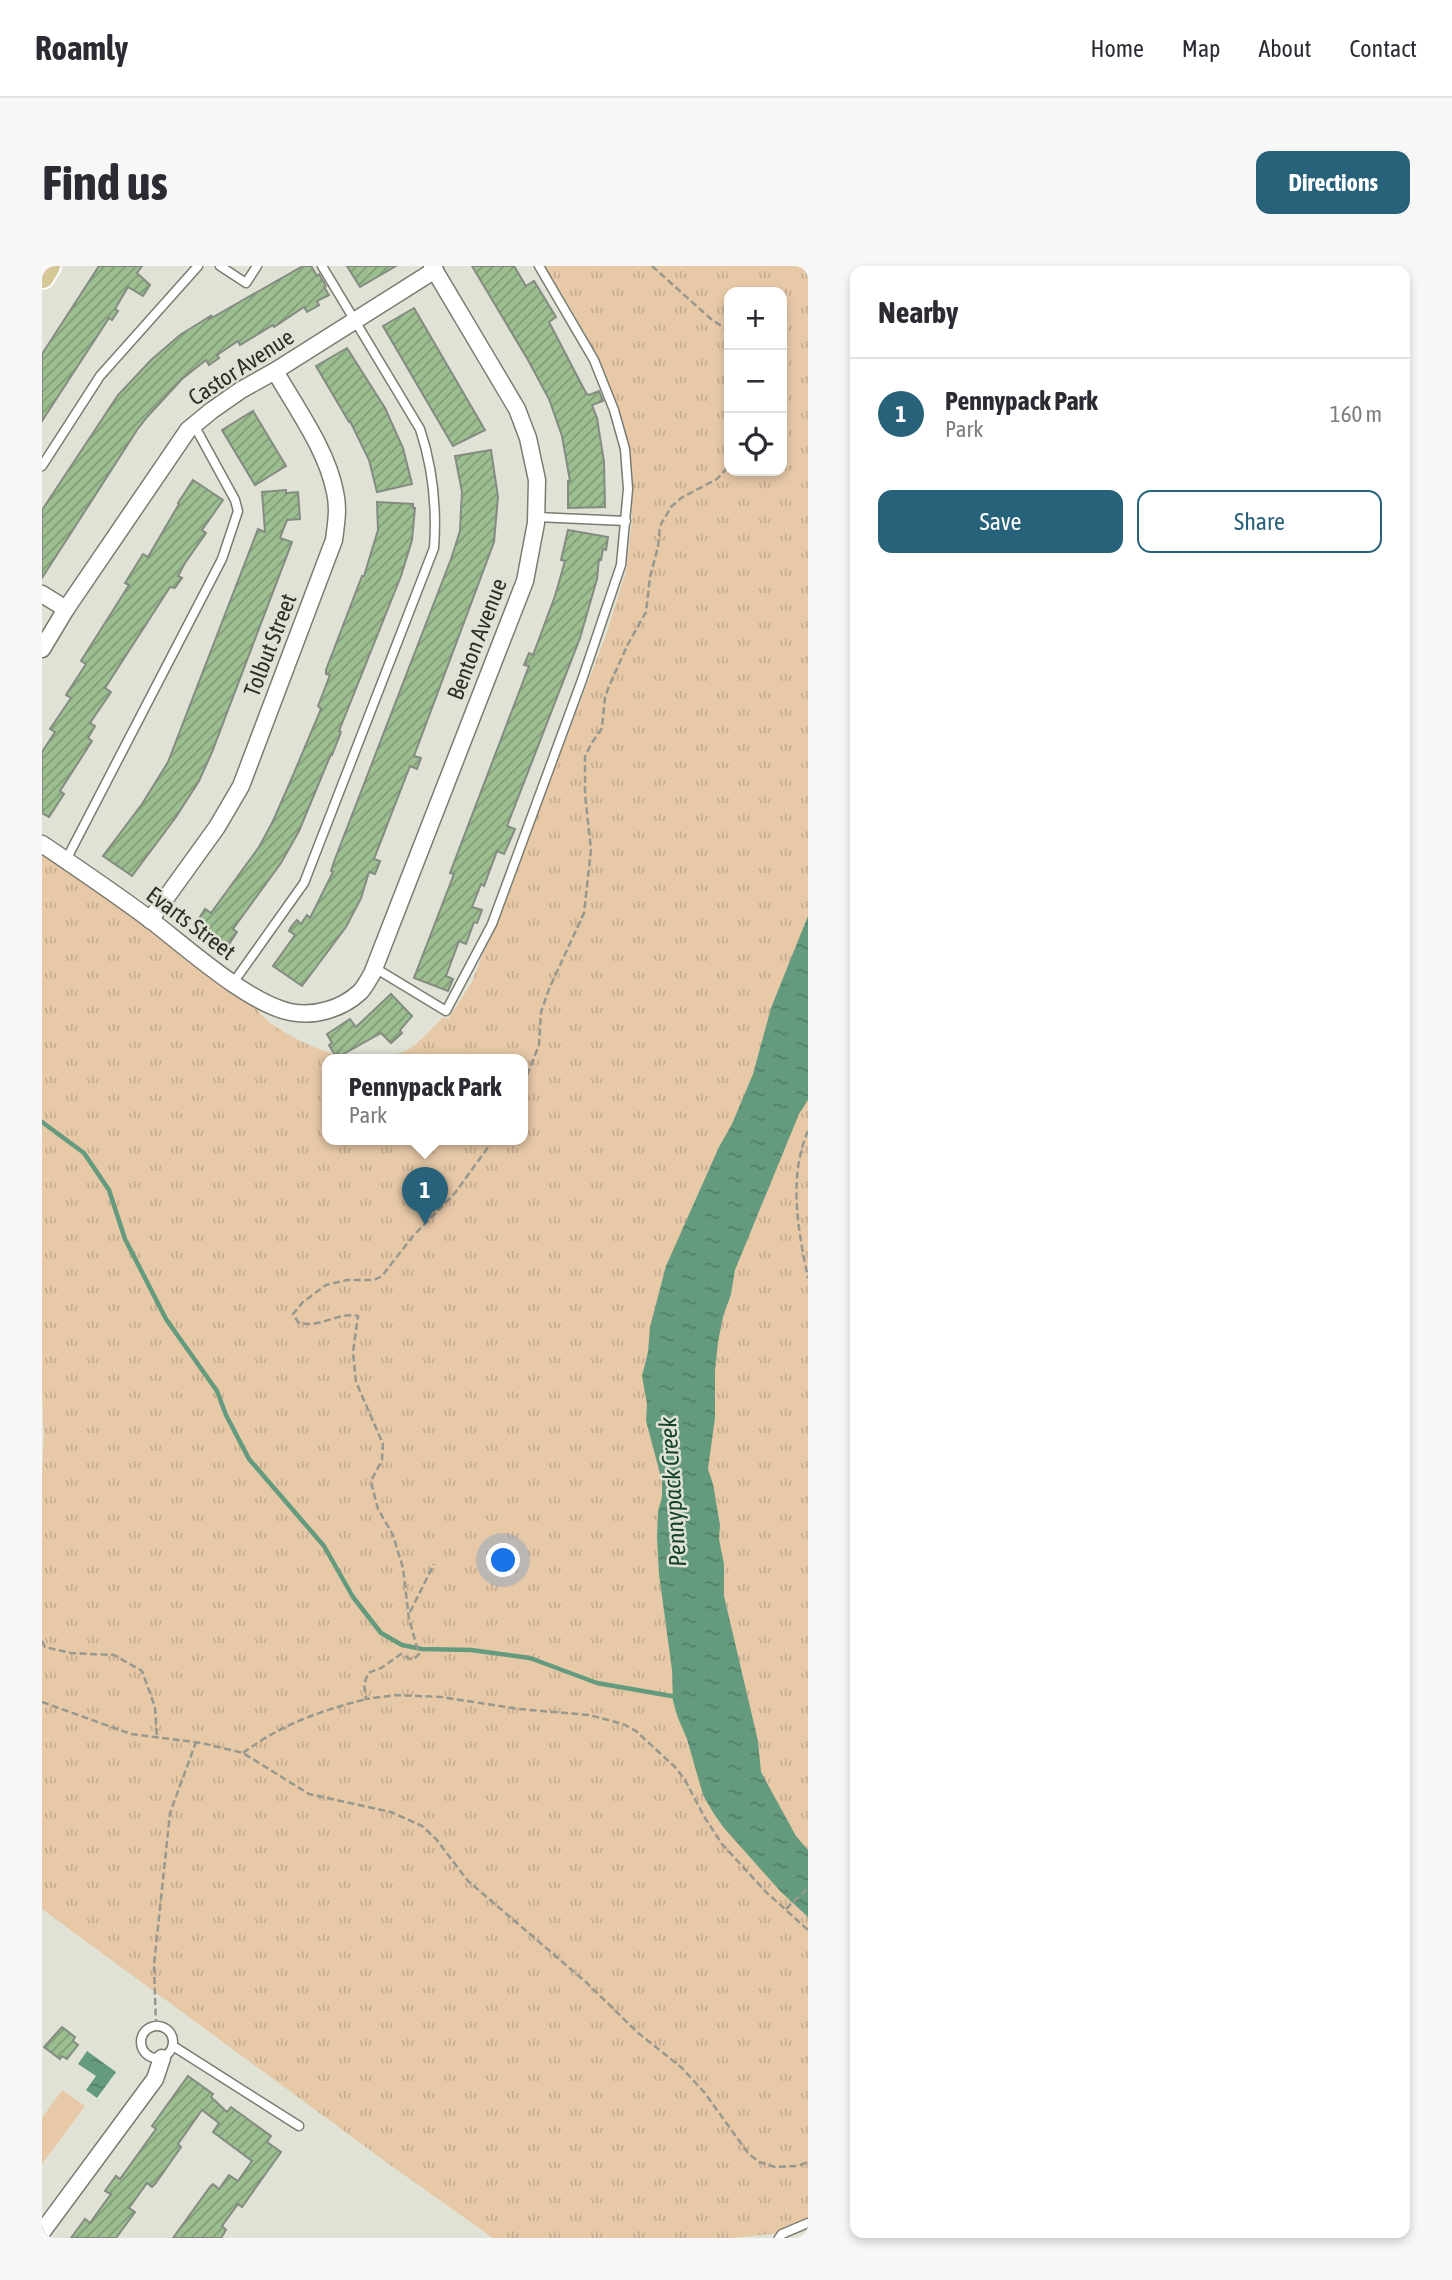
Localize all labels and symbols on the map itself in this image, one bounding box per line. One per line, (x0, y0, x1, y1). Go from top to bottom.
street label: Castor Avenue (184, 323, 298, 411)
street label: Benton Avenue (442, 575, 512, 703)
street label: Tolbut Street (239, 590, 301, 700)
street label: Evarts Street (141, 881, 241, 965)
pin: 1 (402, 1167, 448, 1225)
water label: Pennypack Creek (654, 1416, 691, 1568)
your location (486, 1543, 520, 1577)

